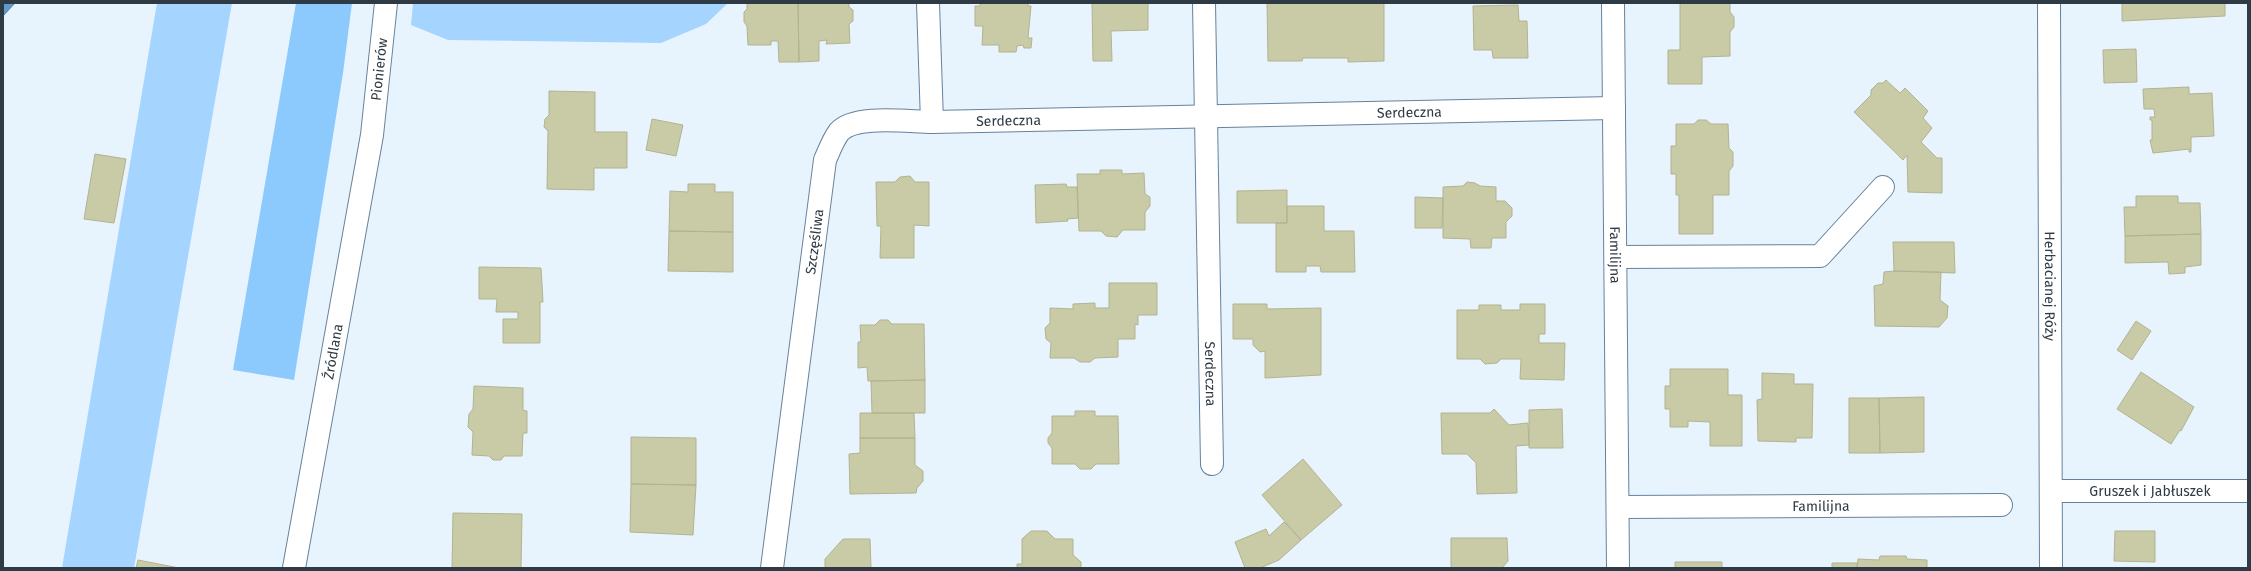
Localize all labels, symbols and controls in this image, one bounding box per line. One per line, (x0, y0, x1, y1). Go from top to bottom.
street label: Pionierów (367, 37, 391, 102)
street label: Serdeczna (1377, 103, 1442, 121)
street label: Serdeczna (976, 111, 1041, 130)
street label: Szczęśliwa (802, 208, 827, 276)
street label: Familijna (1606, 226, 1624, 284)
street label: Herbacianej Róży (2041, 231, 2059, 341)
street label: Źródlana (319, 322, 346, 381)
street label: Serdeczna (1201, 341, 1219, 407)
street label: Gruszek i Jabłuszek (2089, 483, 2212, 500)
street label: Familijna (1792, 497, 1850, 515)

